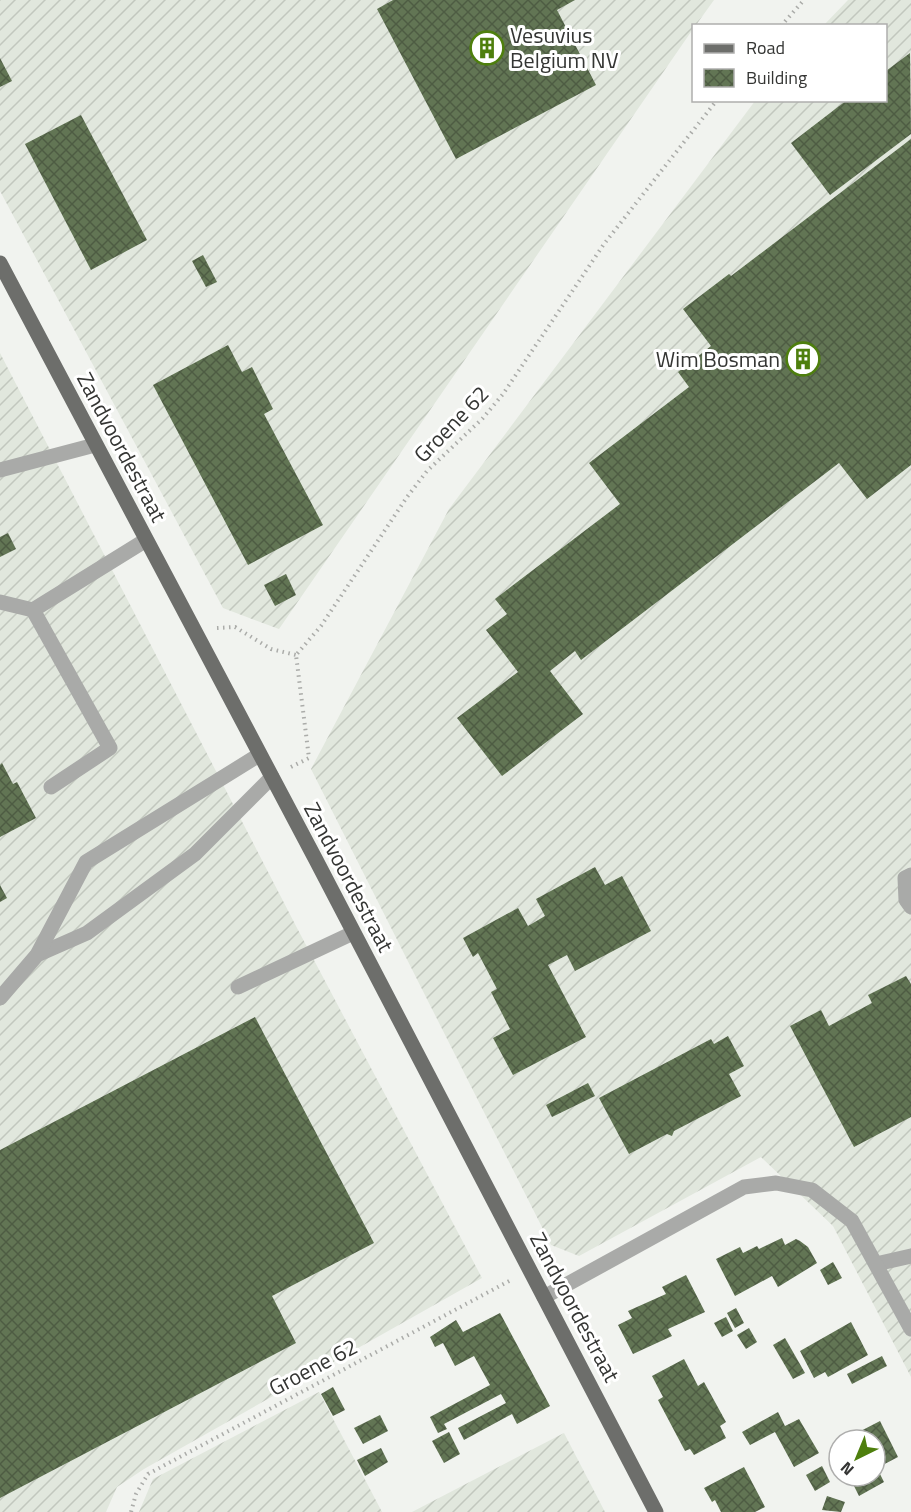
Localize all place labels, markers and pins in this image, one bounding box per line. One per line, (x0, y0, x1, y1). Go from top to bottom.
place label: Vesuvius Belgium NV (510, 18, 619, 77)
building icon: Vesuvius Belgium NV (469, 30, 505, 66)
building icon: Wim Bosman (785, 341, 821, 377)
place label: Wim Bosman (656, 342, 780, 376)

